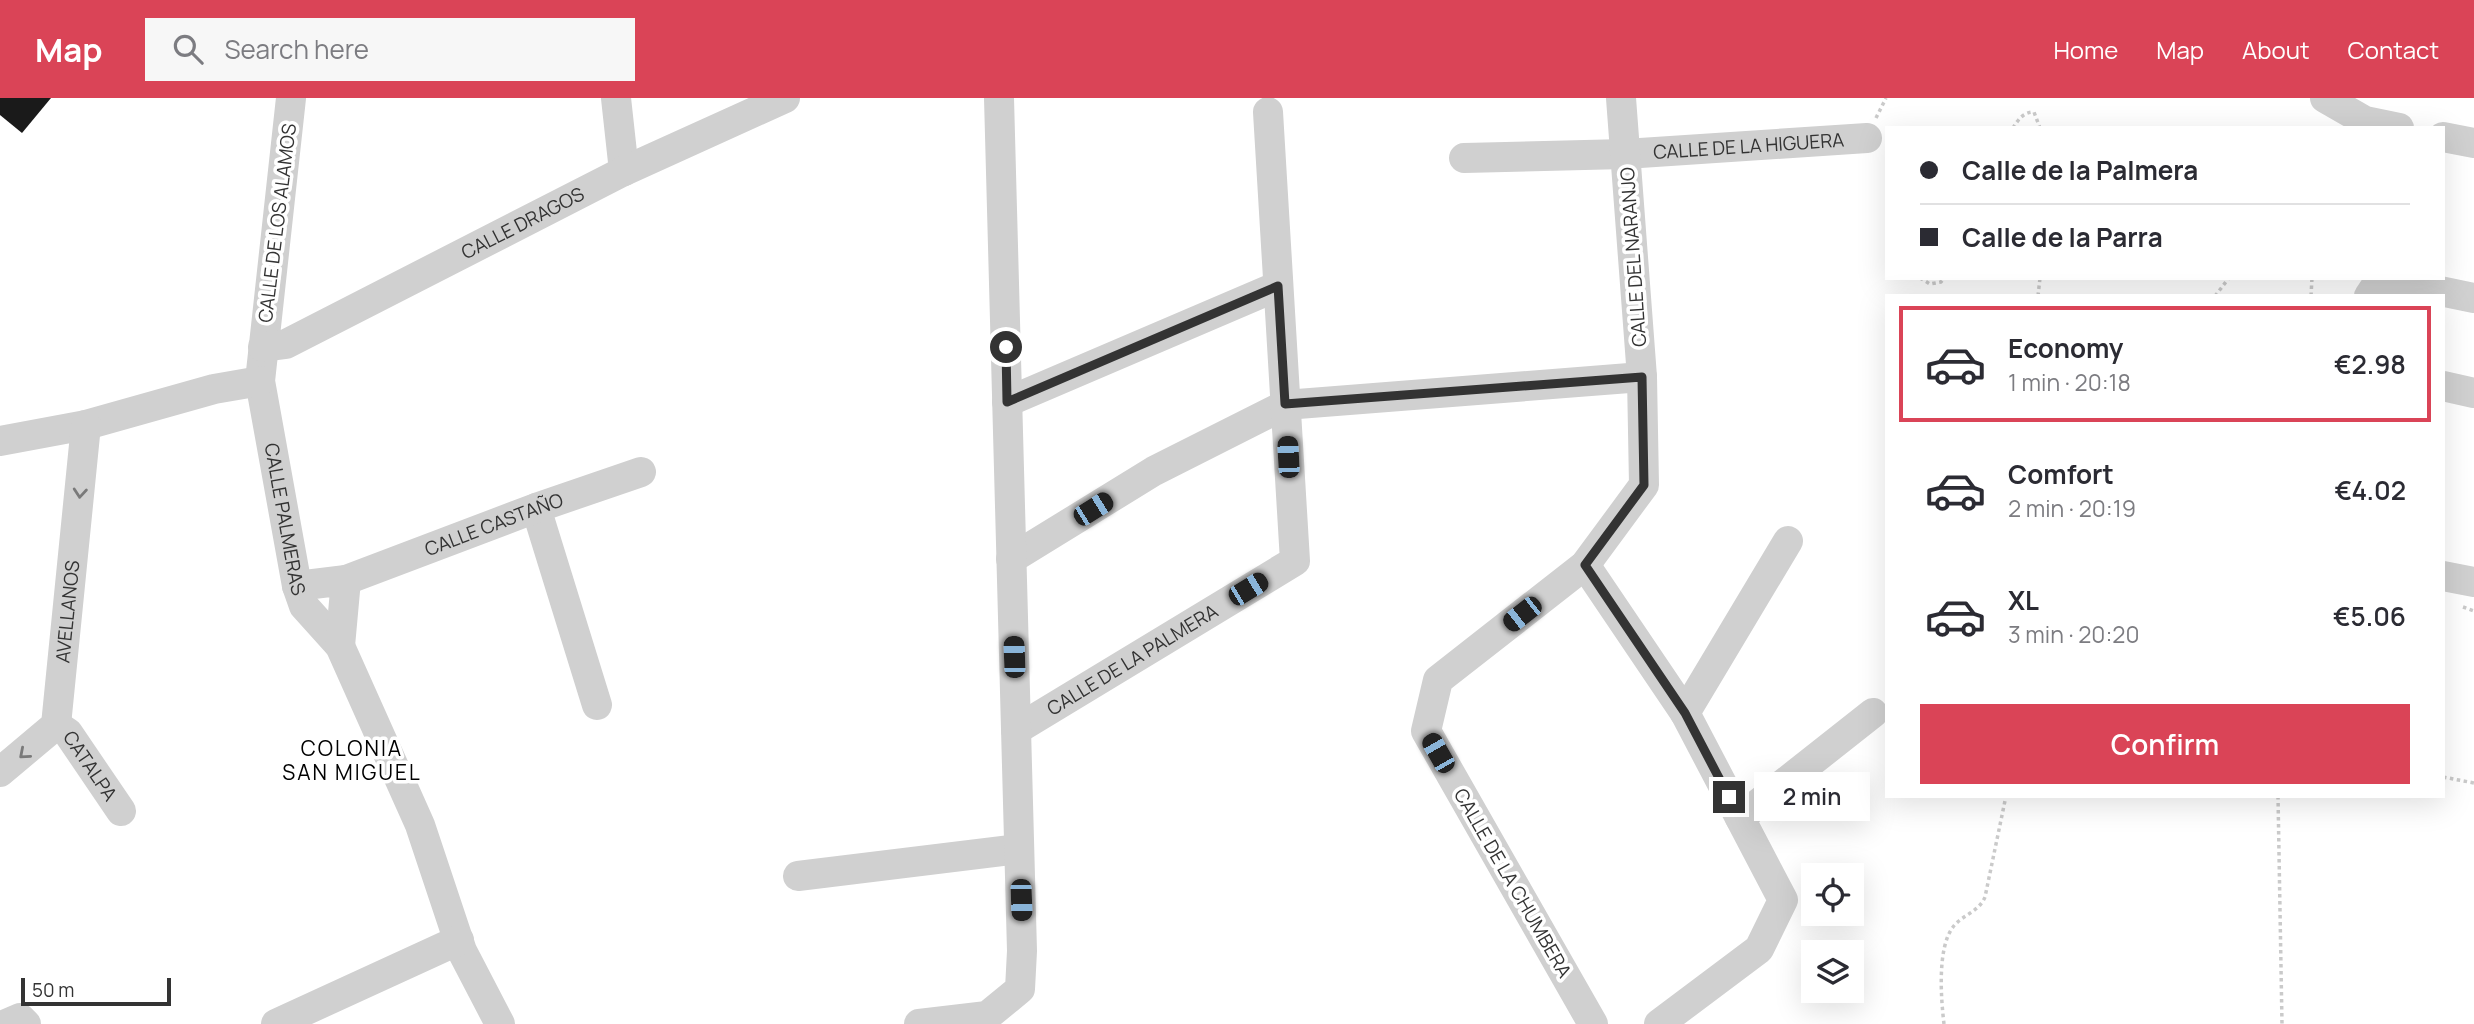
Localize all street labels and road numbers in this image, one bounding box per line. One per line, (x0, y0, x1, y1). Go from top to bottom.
street label: CALLE DE LOS ALAMOS (252, 122, 302, 324)
street label: CALLE DE LA HIGUERA (1652, 127, 1845, 165)
street label: CALLE DEL NARANJO (1614, 166, 1652, 348)
street label: CALLE DRAGOS (457, 181, 589, 265)
street label: CALLE PALMERAS (258, 441, 312, 599)
street label: CALLE CASTAÑO (421, 487, 567, 562)
street label: AVELLANOS (49, 559, 85, 664)
street label: CALLE DE LA PALMERA (1042, 598, 1223, 721)
street label: CATALPA (57, 726, 123, 806)
street label: CALLE DE LA CHUMBERA (1448, 784, 1578, 982)

